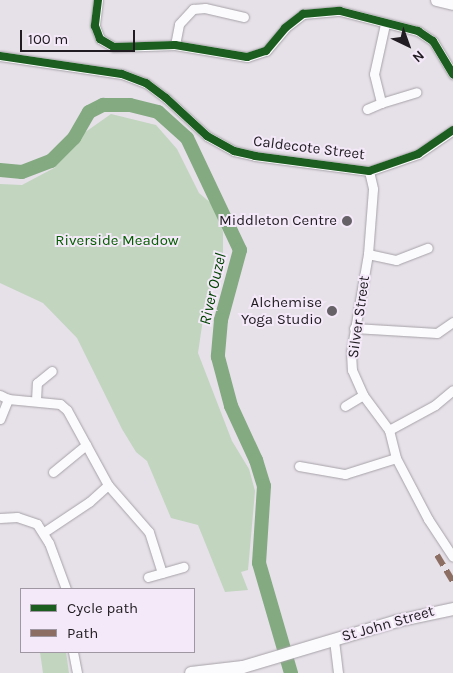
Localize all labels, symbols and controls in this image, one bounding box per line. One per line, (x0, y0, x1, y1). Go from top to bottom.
scale bar (22, 20, 138, 52)
north arrow (383, 20, 433, 70)
text: 100 m (28, 30, 68, 48)
text: N (409, 47, 428, 66)
street label: Caldecote Street (252, 132, 366, 164)
place label: Middleton Centre (219, 212, 337, 230)
marker: Middleton Centre (341, 215, 353, 227)
park label: Riverside Meadow (55, 232, 179, 250)
water label: River Ouzel (195, 251, 231, 327)
street label: Silver Street (344, 275, 374, 359)
place label: Alchemise Yoga Studio (241, 293, 322, 328)
marker: Alchemise Yoga Studio (326, 305, 338, 317)
legend (20, 588, 195, 653)
text: Cycle path (67, 599, 138, 617)
street label: St John Street (340, 602, 436, 646)
text: Path (67, 624, 98, 642)

